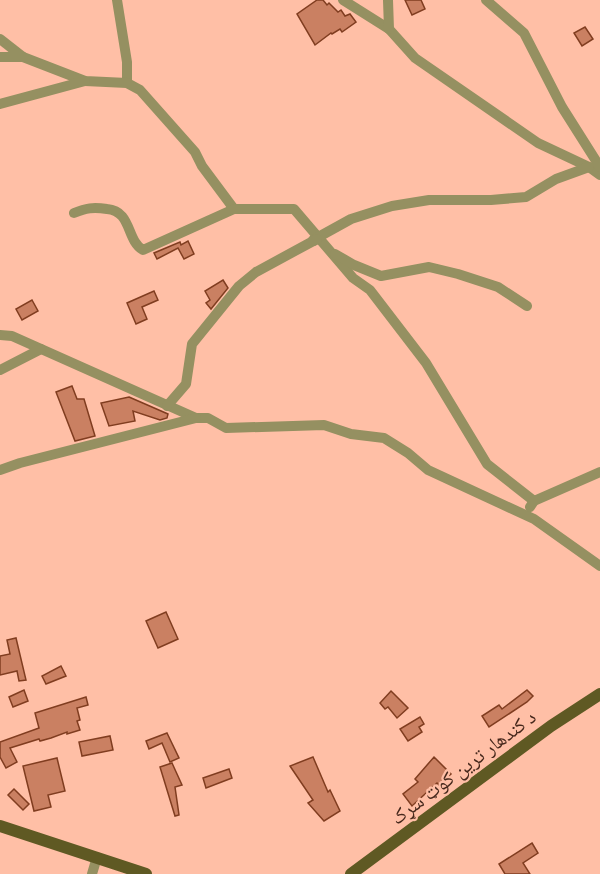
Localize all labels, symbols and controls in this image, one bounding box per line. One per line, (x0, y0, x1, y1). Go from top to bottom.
street label: د کندهار ترين کوټ سړک (386, 704, 541, 830)

